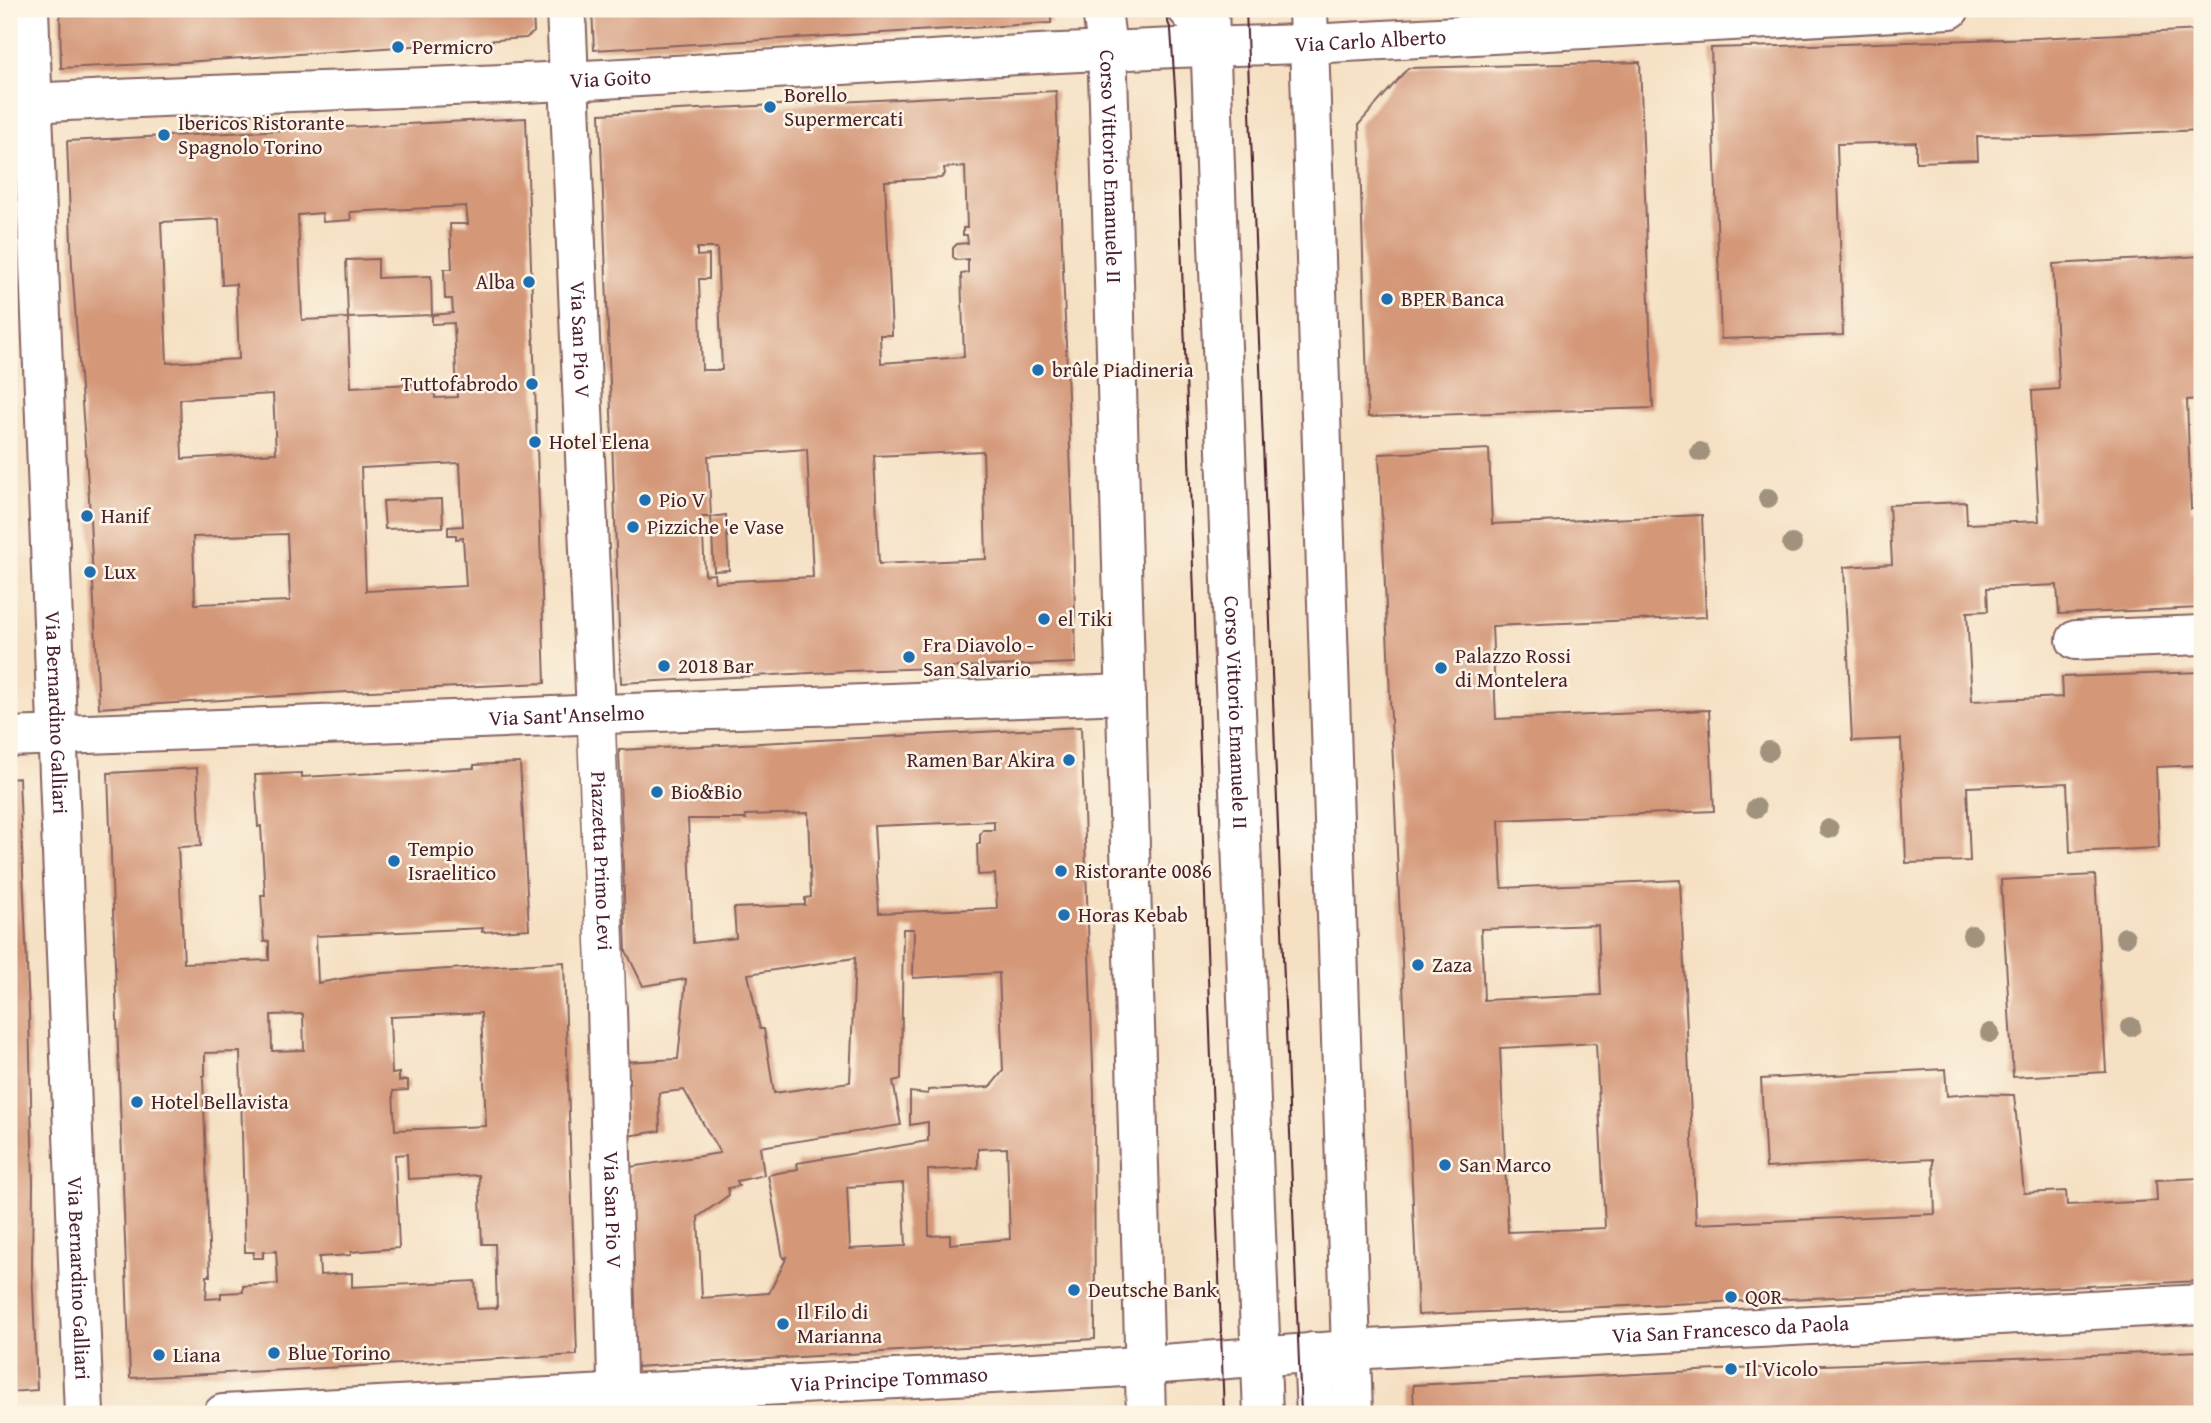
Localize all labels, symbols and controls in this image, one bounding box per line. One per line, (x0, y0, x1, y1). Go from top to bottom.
street label: Via Carlo Alberto (1294, 21, 1447, 59)
place label: Permicro (412, 31, 493, 62)
marker: Permicro (390, 39, 406, 55)
street label: Corso Vittorio Emanuele II (1092, 49, 1130, 284)
street label: Via Goito (569, 60, 652, 96)
place label: Borello Supermercati (784, 79, 903, 134)
marker: Borello Supermercati (762, 99, 778, 115)
place label: Ibericos Ristorante Spagnolo Torino (178, 107, 345, 162)
marker: Ibericos Ristorante Spagnolo Torino (156, 127, 172, 143)
place label: Alba (476, 266, 515, 297)
marker: Alba (521, 274, 537, 290)
street label: Via San Pio V (563, 280, 599, 399)
place label: BPER Banca (1401, 283, 1504, 314)
marker: BPER Banca (1379, 291, 1395, 307)
place label: brûle Piadineria (1052, 354, 1194, 385)
marker: brûle Piadineria (1030, 362, 1046, 378)
place label: Tuttofabrodo (401, 368, 518, 399)
marker: Tuttofabrodo (524, 376, 540, 392)
place label: Hotel Elena (549, 426, 650, 457)
marker: Hotel Elena (527, 434, 543, 450)
place label: Pio V (659, 484, 706, 515)
marker: Pio V (637, 492, 653, 508)
place label: Hanif (101, 500, 152, 531)
marker: Hanif (79, 508, 95, 524)
place label: Pizziche 'e Vase (647, 511, 784, 542)
marker: Pizziche 'e Vase (625, 519, 641, 535)
place label: Lux (104, 556, 137, 587)
marker: Lux (82, 564, 98, 580)
street label: Corso Vittorio Emanuele II (1217, 595, 1257, 830)
place label: el Tiki (1058, 603, 1113, 634)
street label: Via Bernardino Galliari (38, 610, 77, 815)
marker: el Tiki (1036, 611, 1052, 627)
place label: Fra Diavolo - San Salvario (923, 629, 1034, 684)
place label: Palazzo Rossi di Montelera (1455, 640, 1571, 695)
marker: Fra Diavolo - San Salvario (901, 649, 917, 665)
place label: 2018 Bar (678, 650, 754, 681)
marker: 2018 Bar (656, 658, 672, 674)
marker: Palazzo Rossi di Montelera (1433, 660, 1449, 676)
street label: Via Sant'Anselmo (488, 697, 645, 734)
place label: Ramen Bar Akira (907, 744, 1055, 775)
marker: Ramen Bar Akira (1061, 752, 1077, 768)
street label: Piazzetta Primo Levi (583, 771, 621, 951)
place label: Bio&Bio (671, 776, 742, 807)
marker: Bio&Bio (649, 784, 665, 800)
place label: Tempio Israelitico (408, 833, 496, 888)
marker: Tempio Israelitico (386, 853, 402, 869)
place label: Ristorante 0086 (1075, 855, 1212, 886)
marker: Ristorante 0086 (1053, 863, 1069, 879)
place label: Horas Kebab (1078, 899, 1188, 930)
marker: Horas Kebab (1056, 907, 1072, 923)
place label: Zaza (1432, 949, 1472, 980)
marker: Zaza (1410, 957, 1426, 973)
place label: Hotel Bellavista (151, 1086, 289, 1117)
marker: Hotel Bellavista (129, 1094, 145, 1110)
place label: San Marco (1459, 1149, 1551, 1180)
street label: Via San Pio V (596, 1151, 630, 1269)
marker: San Marco (1437, 1157, 1453, 1173)
street label: Via Bernardino Galliari (60, 1176, 99, 1380)
place label: Deutsche Bank (1088, 1274, 1218, 1305)
place label: QOR (1745, 1281, 1784, 1312)
marker: Deutsche Bank (1066, 1282, 1082, 1298)
marker: QOR (1723, 1289, 1739, 1305)
place label: Il Filo di Marianna (797, 1296, 882, 1351)
street label: Via San Francesco da Paola (1611, 1307, 1850, 1351)
marker: Il Filo di Marianna (775, 1316, 791, 1332)
place label: Blue Torino (288, 1337, 390, 1368)
place label: Liana (173, 1339, 221, 1370)
marker: Blue Torino (266, 1345, 282, 1361)
marker: Liana (151, 1347, 167, 1363)
place label: Il Vicolo (1745, 1353, 1818, 1384)
street label: Via Principe Tommaso (789, 1358, 989, 1399)
marker: Il Vicolo (1723, 1361, 1739, 1377)

